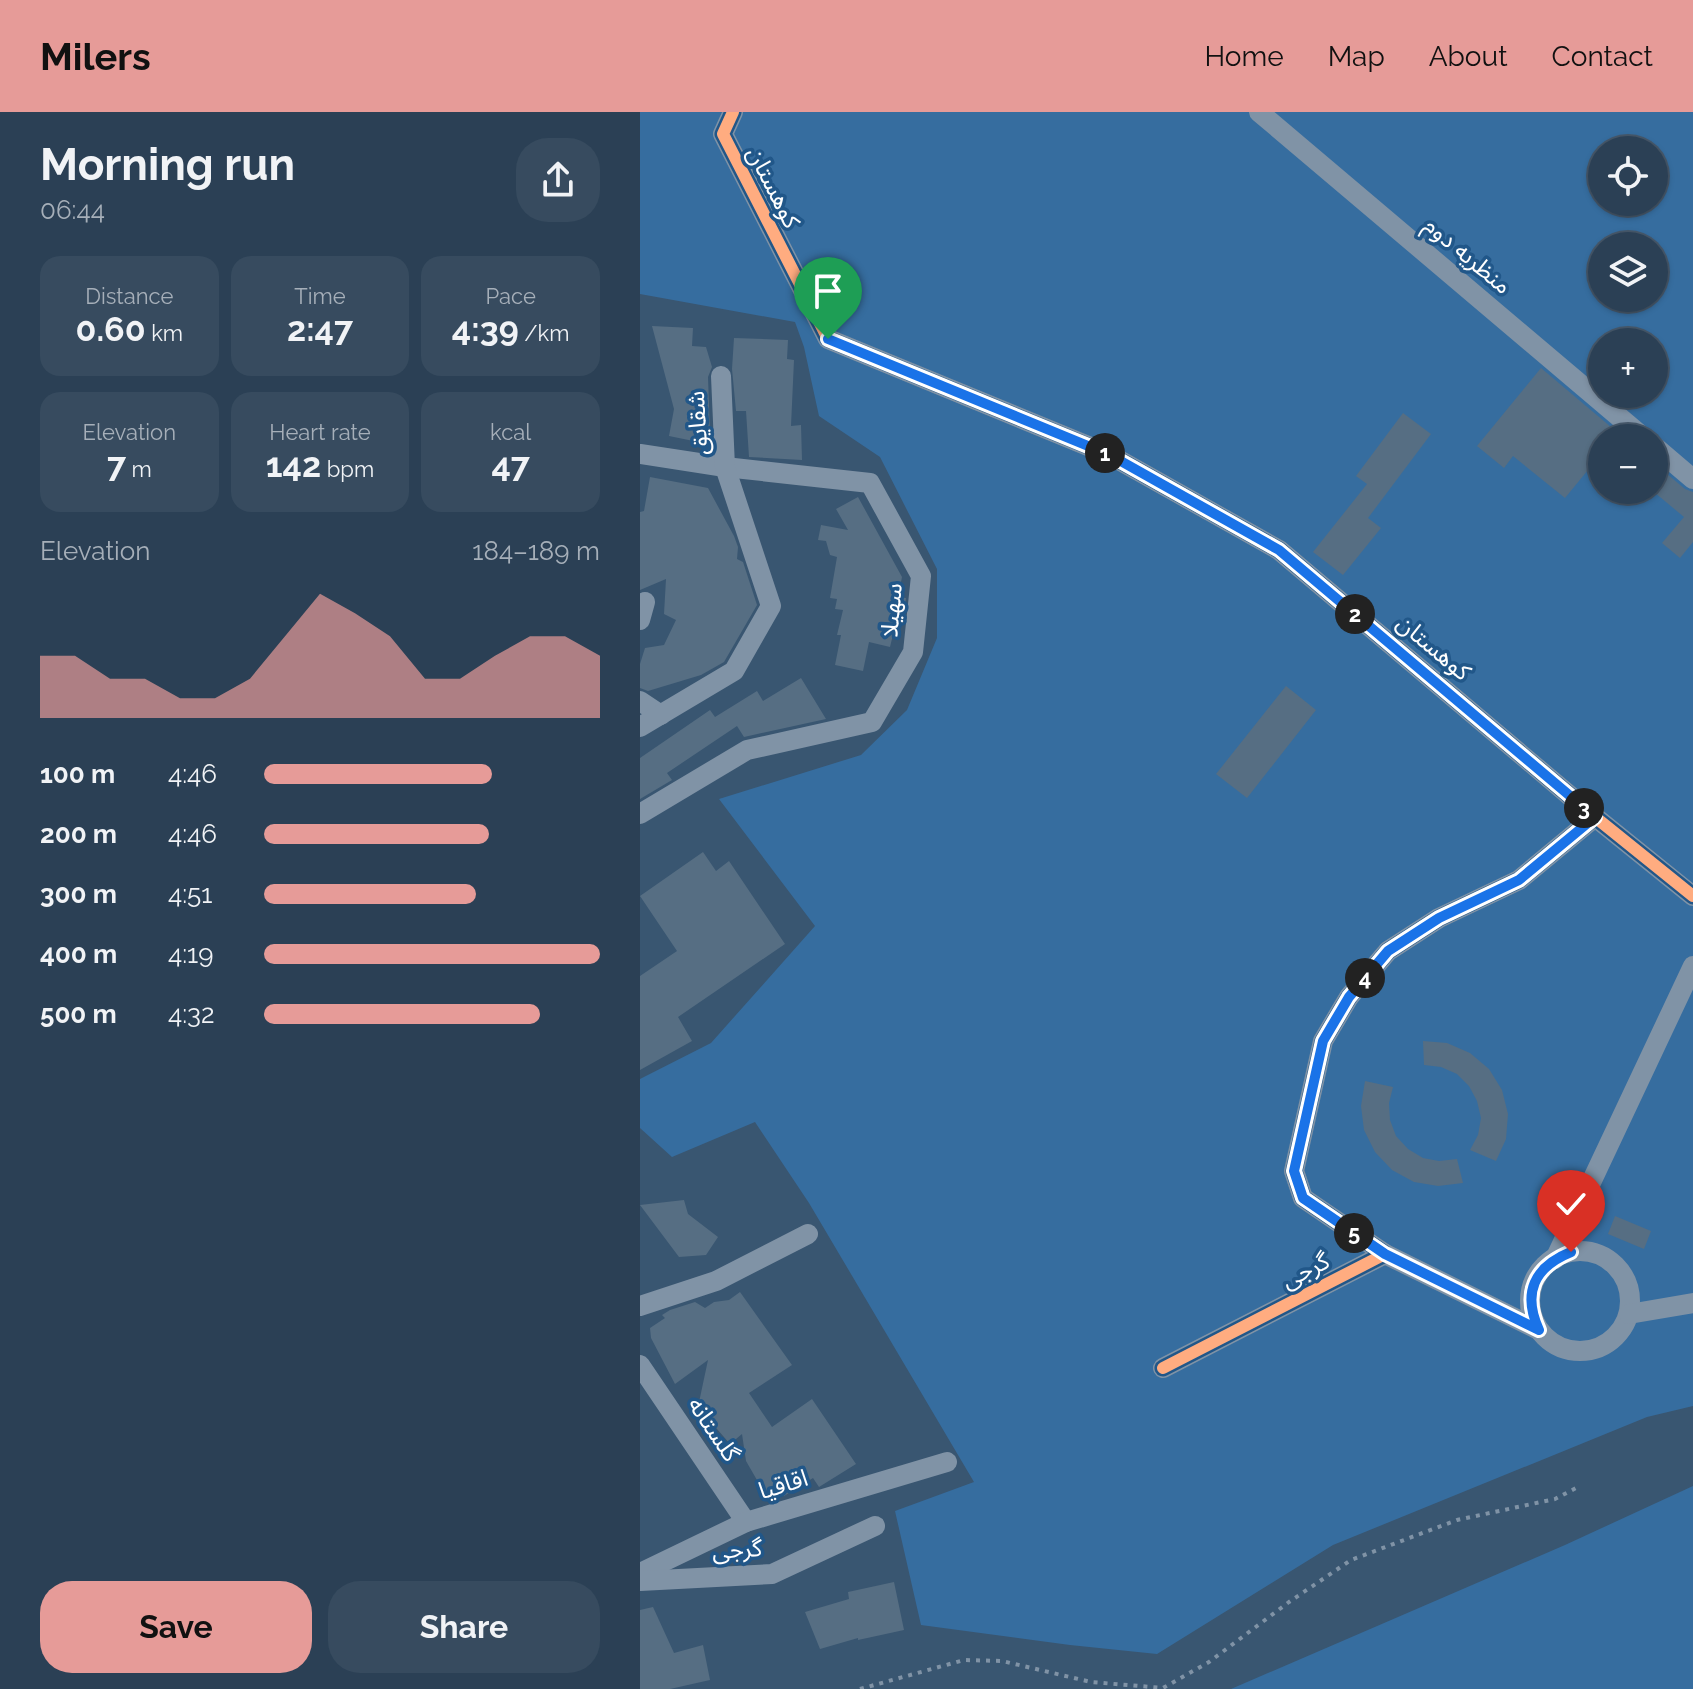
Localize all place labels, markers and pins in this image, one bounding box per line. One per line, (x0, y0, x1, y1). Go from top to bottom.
pin (794, 257, 862, 339)
pin: 1 (1085, 433, 1125, 473)
pin: 2 (1335, 594, 1375, 634)
pin: 3 (1564, 788, 1604, 828)
pin: 4 (1345, 958, 1385, 998)
pin (1537, 1170, 1605, 1252)
pin: 5 (1334, 1213, 1374, 1253)

